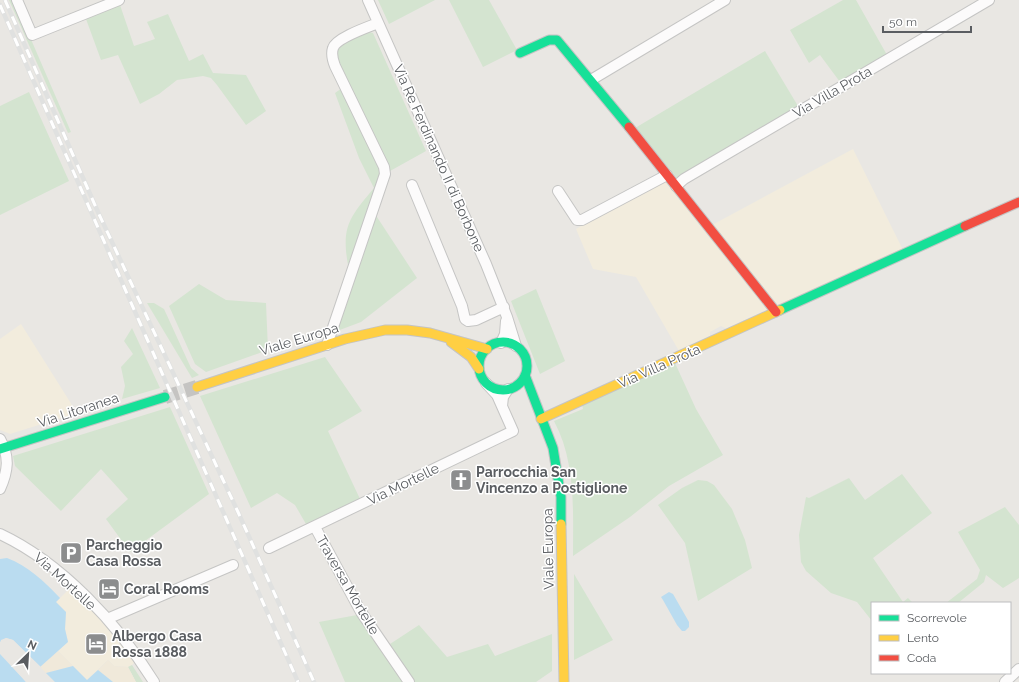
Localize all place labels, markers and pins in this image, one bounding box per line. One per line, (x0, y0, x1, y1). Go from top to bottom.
place label: Parrocchia San Vincenzo a Postiglione (476, 464, 628, 496)
church icon: Parrocchia San Vincenzo a Postiglione (448, 467, 474, 493)
place label: Parcheggio Casa Rossa (86, 537, 163, 569)
parking icon: Parcheggio Casa Rossa (58, 540, 84, 566)
hotel icon: Coral Rooms (96, 576, 122, 602)
place label: Coral Rooms (124, 581, 209, 597)
place label: Albergo Casa Rossa 1888 (112, 628, 202, 660)
hotel icon: Albergo Casa Rossa 1888 (83, 631, 109, 657)

